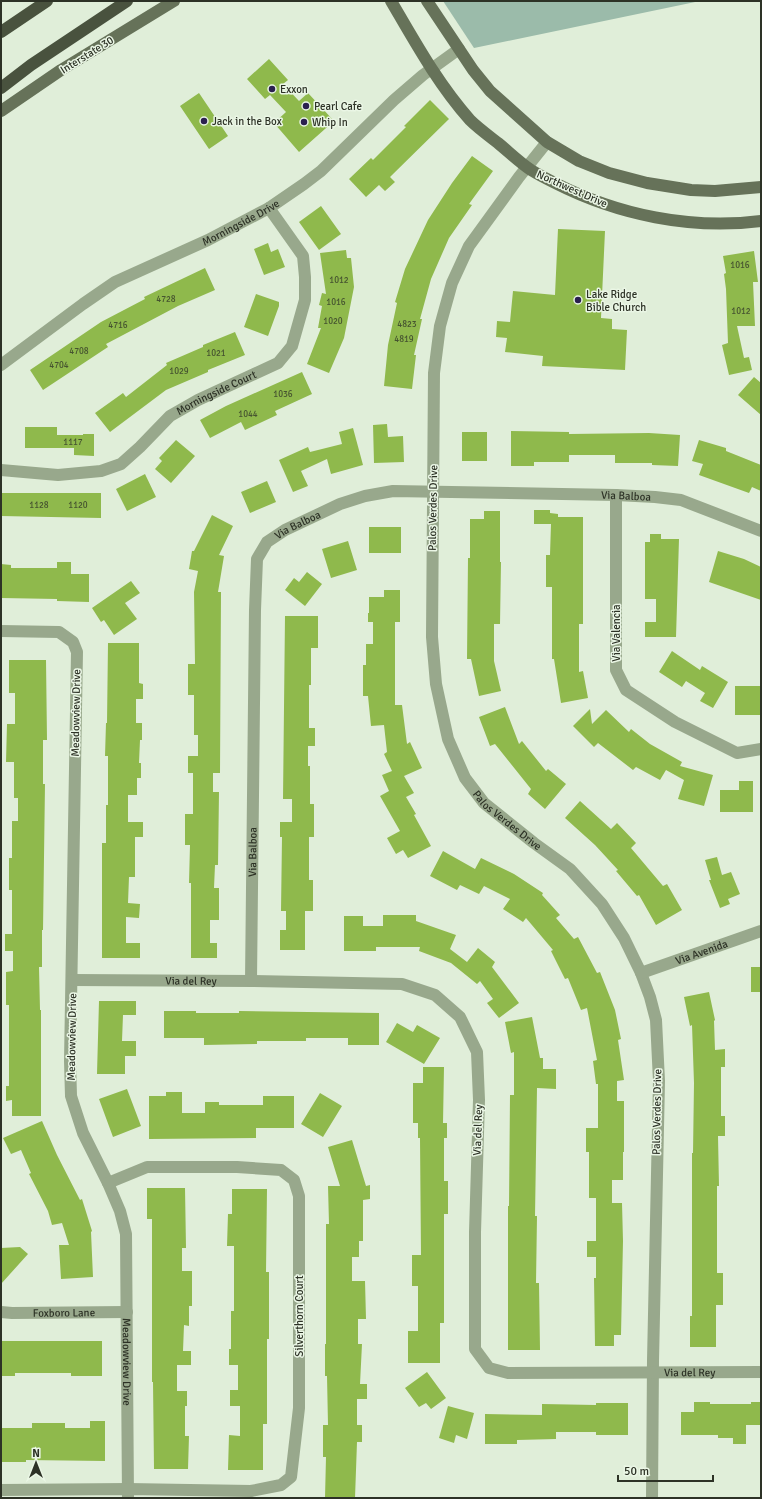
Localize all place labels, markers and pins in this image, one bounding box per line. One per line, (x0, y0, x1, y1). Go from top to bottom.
place label: Exxon (280, 83, 308, 96)
marker: Exxon (267, 84, 277, 94)
place label: Pearl Cafe (314, 100, 362, 113)
marker: Pearl Cafe (301, 101, 311, 111)
place label: Jack in the Box (212, 115, 282, 128)
marker: Jack in the Box (199, 116, 209, 126)
place label: Whip In (312, 116, 348, 129)
marker: Whip In (299, 117, 309, 127)
place label: Lake Ridge Bible Church (586, 288, 646, 314)
marker: Lake Ridge Bible Church (573, 295, 583, 305)

